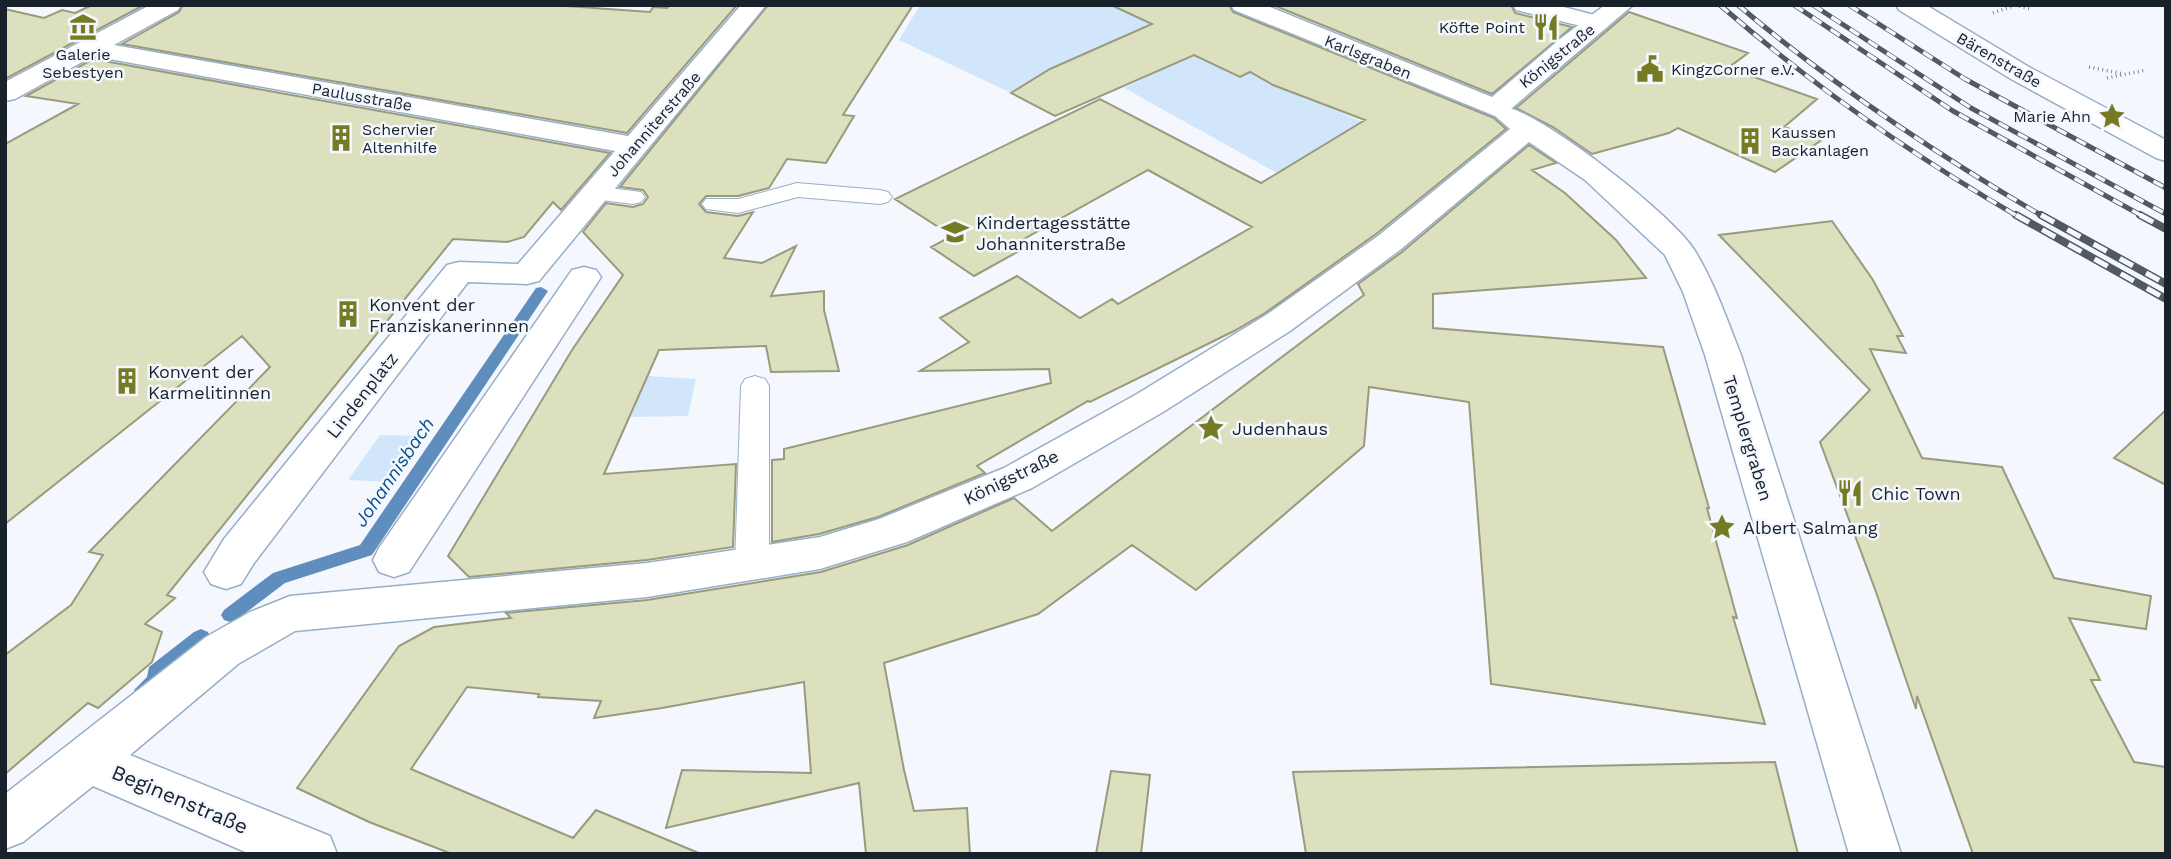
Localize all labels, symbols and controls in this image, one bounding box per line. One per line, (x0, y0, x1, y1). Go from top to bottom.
museum icon: Galerie Sebestyen (68, 12, 98, 42)
restaurant icon: Köfte Point (1531, 12, 1561, 42)
place label: Köfte Point (1439, 18, 1525, 37)
street label: Königstraße (1515, 20, 1599, 92)
street label: Bärenstraße (1953, 28, 2045, 92)
street label: Karlsgraben (1322, 31, 1414, 83)
place label: Galerie Sebestyen (42, 45, 124, 82)
public building icon: KingzCorner e.V. (1635, 54, 1665, 84)
place label: KingzCorner e.V. (1671, 60, 1795, 79)
street label: Johanniterstraße (603, 67, 705, 181)
street label: Paulusstraße (310, 79, 414, 115)
place icon: Marie Ahn (2097, 101, 2127, 131)
place label: Marie Ahn (2013, 107, 2091, 126)
place label: Schervier Altenhilfe (362, 120, 437, 157)
building icon: Schervier Altenhilfe (326, 123, 356, 153)
place label: Kaussen Backanlagen (1771, 123, 1869, 160)
building icon: Kaussen Backanlagen (1735, 126, 1765, 156)
place label: Kindertagesstätte Johanniterstraße (976, 212, 1131, 254)
school or university icon: Kindertagesstätte Johanniterstraße (940, 217, 970, 247)
place label: Konvent der Franziskanerinnen (369, 294, 529, 336)
building icon: Konvent der Franziskanerinnen (333, 299, 363, 329)
street label: Lindenplatz (322, 348, 402, 442)
place label: Konvent der Karmelitinnen (148, 361, 271, 403)
building icon: Konvent der Karmelitinnen (112, 366, 142, 396)
street label: Templergraben (1719, 373, 1777, 503)
water label: Johannisbach (349, 413, 439, 531)
place icon: Judenhaus (1196, 413, 1226, 443)
place label: Judenhaus (1232, 418, 1328, 439)
street label: Königstraße (960, 445, 1062, 509)
restaurant icon: Chic Town (1835, 478, 1865, 508)
place label: Chic Town (1871, 483, 1961, 504)
place icon: Albert Salmang (1707, 512, 1737, 542)
place label: Albert Salmang (1743, 517, 1878, 538)
street label: Beginenstraße (108, 759, 252, 839)

